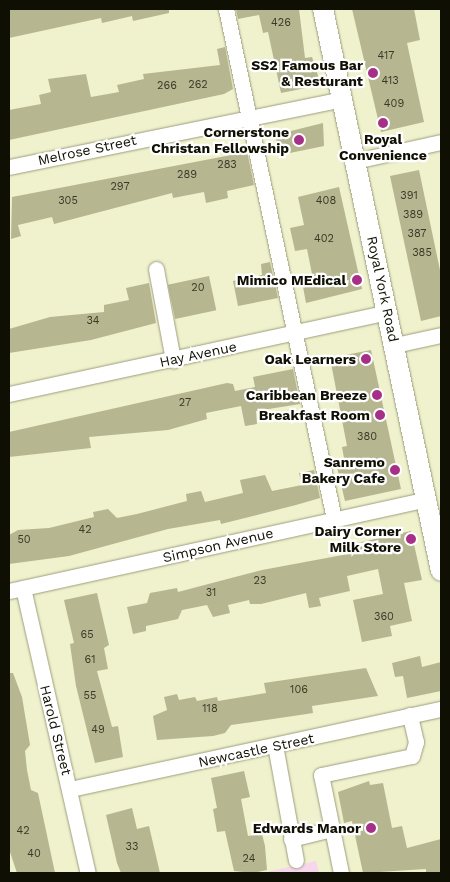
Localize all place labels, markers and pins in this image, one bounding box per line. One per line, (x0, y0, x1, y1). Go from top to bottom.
place label: SS2 Famous Bar & Resturant (251, 57, 363, 90)
marker: SS2 Famous Bar & Resturant (367, 67, 379, 79)
marker: Royal Convenience (377, 117, 389, 129)
place label: Cornerstone Christan Fellowship (151, 124, 289, 156)
place label: Royal Convenience (339, 131, 427, 164)
marker: Cornerstone Christan Fellowship (293, 134, 305, 146)
place label: Mimico MEdical (237, 272, 346, 288)
marker: Mimico MEdical (350, 273, 364, 287)
place label: Oak Learners (264, 351, 356, 367)
marker: Oak Learners (360, 353, 372, 365)
place label: Caribbean Breeze (246, 387, 367, 403)
marker: Caribbean Breeze (371, 389, 383, 401)
place label: Breakfast Room (259, 407, 370, 423)
marker: Breakfast Room (374, 409, 386, 421)
place label: Sanremo Bakery Cafe (302, 454, 385, 487)
marker: Sanremo Bakery Cafe (389, 464, 401, 476)
place label: Dairy Corner Milk Store (314, 523, 401, 556)
marker: Dairy Corner Milk Store (405, 533, 417, 545)
place label: Edwards Manor (253, 820, 361, 836)
marker: Edwards Manor (365, 822, 377, 834)

